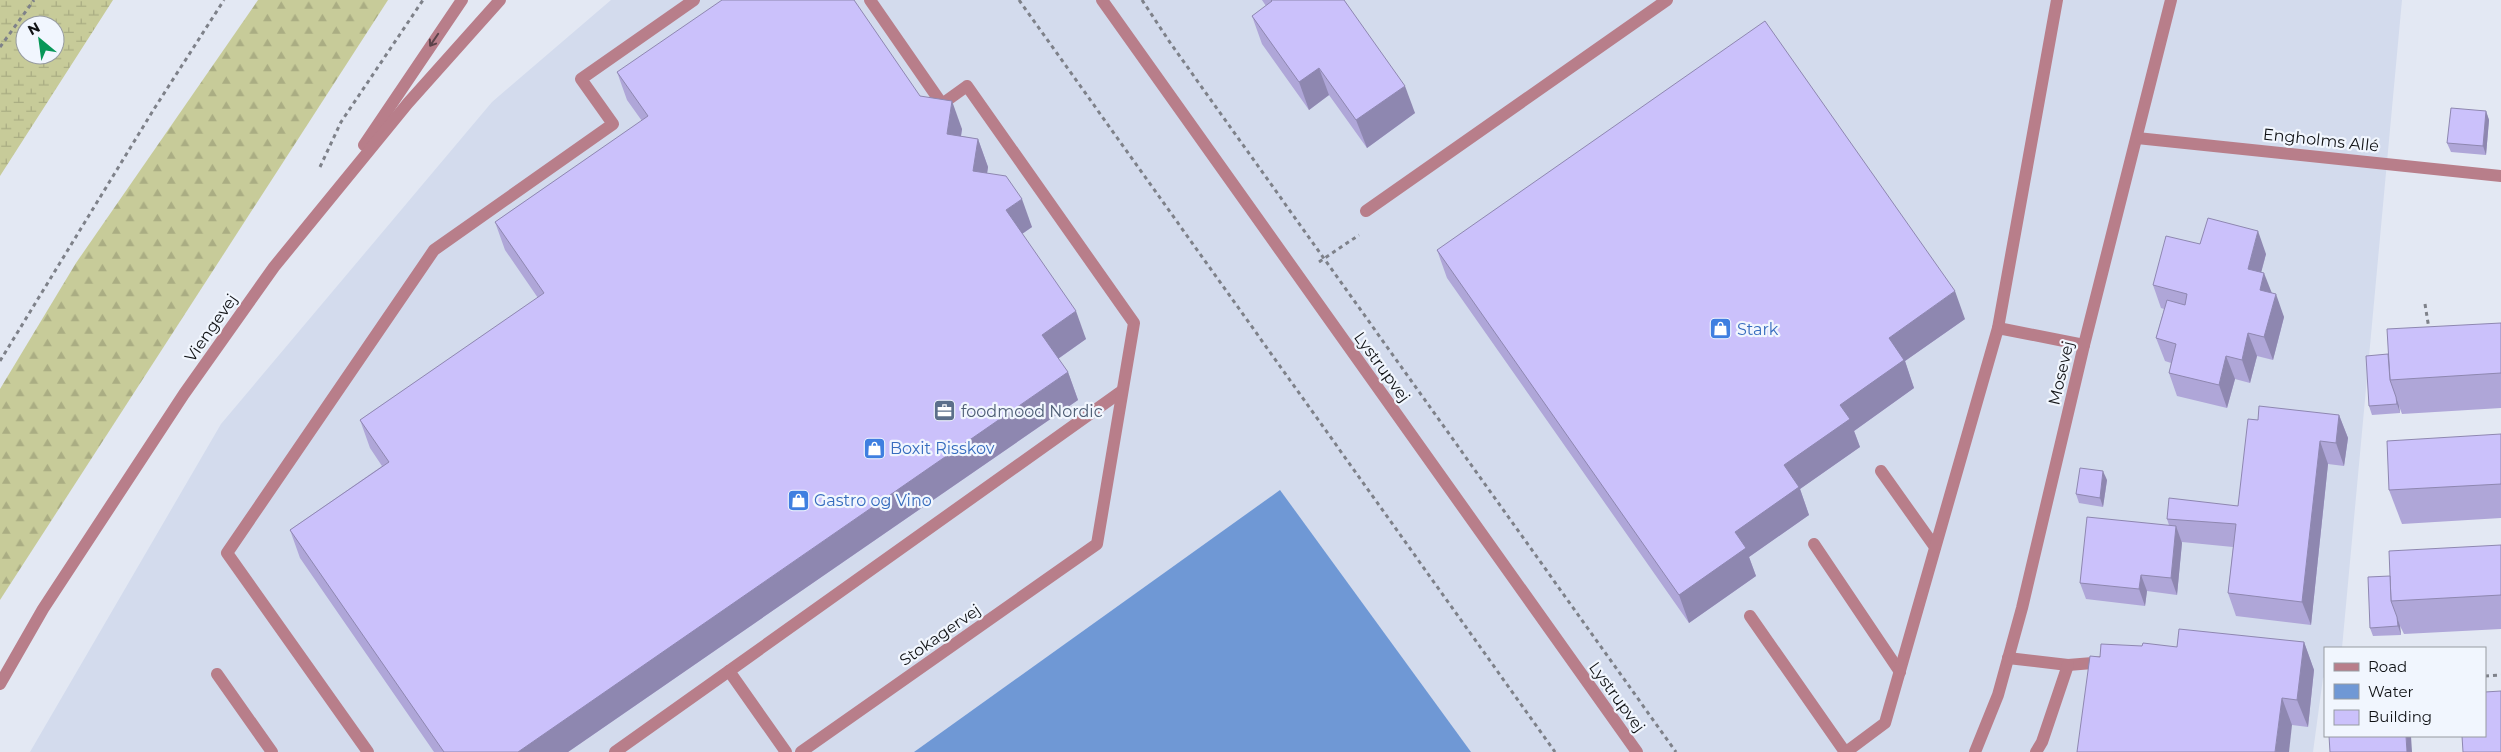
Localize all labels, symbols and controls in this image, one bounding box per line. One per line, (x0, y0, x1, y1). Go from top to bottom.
north arrow (15, 15, 65, 65)
text: N (24, 18, 43, 39)
one-way arrow (429, 33, 439, 47)
street label: Engholms Allé (2262, 124, 2380, 156)
street label: Viengevej (181, 290, 241, 366)
shop icon: Stark (1709, 317, 1733, 341)
place label: Stark (1737, 320, 1779, 339)
street label: Lystrupvej (1350, 328, 1414, 406)
street label: Mosevej (2044, 339, 2078, 407)
office icon: foodmood Nordic (933, 399, 957, 423)
place label: foodmood Nordic (961, 402, 1103, 421)
shop icon: Boxit Risskov (862, 436, 886, 460)
place label: Boxit Risskov (890, 439, 995, 458)
shop icon: Gastro og Vino (786, 488, 810, 512)
place label: Gastro og Vino (814, 491, 932, 510)
street label: Stokagervej (896, 600, 984, 670)
legend (2324, 647, 2486, 737)
text: Road (2368, 657, 2407, 676)
street label: Lystrupvej (1585, 658, 1649, 736)
text: Water (2368, 682, 2414, 701)
text: Building (2368, 707, 2432, 726)

